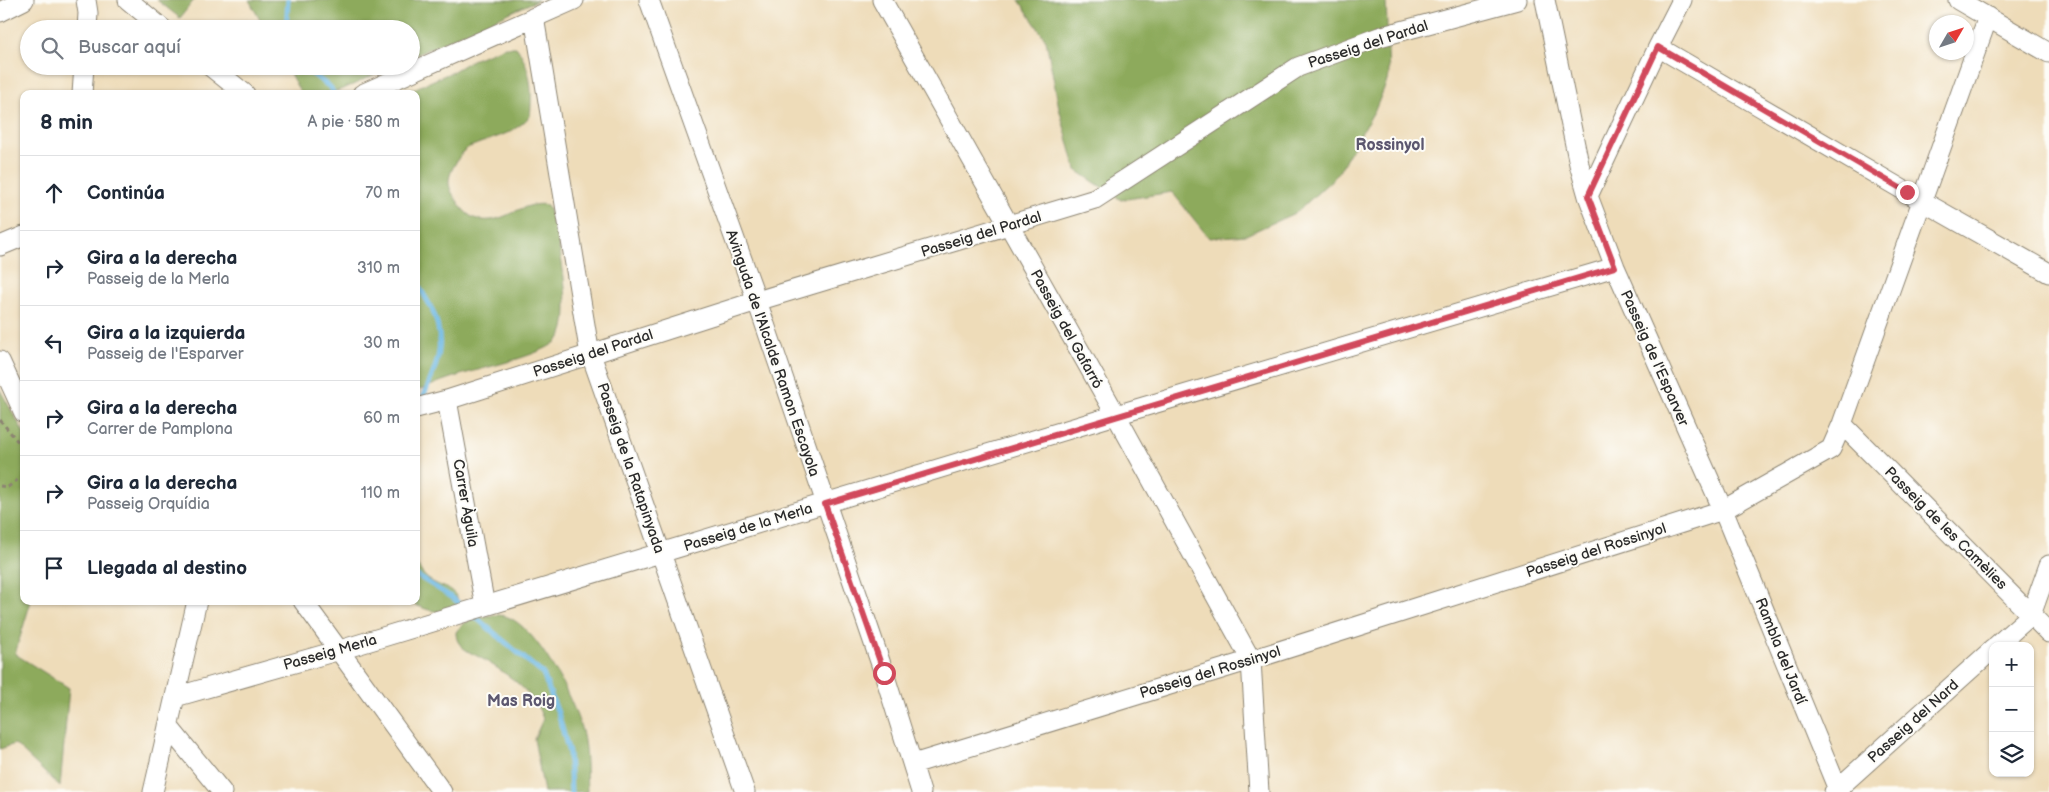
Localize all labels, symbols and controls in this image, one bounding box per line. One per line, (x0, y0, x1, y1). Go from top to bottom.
north arrow (1929, 15, 1974, 60)
street label: Passeig del Pardal (1306, 16, 1431, 73)
search box (20, 20, 420, 75)
icon: search (38, 34, 66, 62)
text: Buscar aquí (78, 36, 181, 59)
text: 8 min (40, 110, 93, 135)
text: A pie · 580 m (308, 113, 400, 132)
district label: Rossinyol (1356, 136, 1424, 155)
icon: ahead (40, 179, 68, 207)
route end (1896, 181, 1919, 204)
text: Continúa (87, 182, 165, 205)
text: 70 m (365, 184, 400, 203)
street label: Passeig del Pardal (919, 207, 1044, 262)
street label: Avinguda de l'Alcalde Ramon Escayola (721, 227, 824, 479)
text: Gira a la derecha (87, 247, 237, 270)
icon: right (40, 254, 68, 282)
text: 310 m (357, 259, 400, 278)
street label: Passeig del Gafarró (1026, 266, 1107, 392)
text: Passeig de la Merla (87, 270, 230, 289)
street label: Passeig de l'Esparver (1616, 287, 1693, 430)
text: Gira a la izquierda (87, 322, 245, 345)
street label: Passeig del Pardal (531, 325, 656, 382)
icon: left (40, 329, 68, 357)
text: 30 m (363, 334, 400, 353)
text: Passeig de l'Esparver (87, 345, 244, 364)
street label: Passeig de la Ratapinyada (592, 380, 669, 556)
text: Gira a la derecha (87, 397, 237, 420)
icon: right (40, 404, 68, 432)
text: 60 m (363, 409, 400, 428)
text: Carrer de Pamplona (87, 420, 233, 439)
street label: Carrer Àguila (448, 458, 483, 549)
street label: Passeig de les Camèlies (1880, 463, 2012, 594)
text: Gira a la derecha (87, 472, 237, 495)
icon: right (40, 479, 68, 507)
text: 110 m (361, 484, 400, 503)
text: Passeig Orquídia (87, 495, 210, 514)
street label: Passeig de la Merla (681, 499, 815, 556)
street label: Passeig del Rossinyol (1524, 519, 1669, 582)
icon: arrive (40, 554, 68, 582)
text: Llegada al destino (87, 557, 247, 580)
street label: Rambla del Jardí (1751, 595, 1811, 708)
street label: Passeig Merla (281, 630, 379, 675)
street label: Passeig del Rossinyol (1137, 642, 1283, 703)
map controls (1989, 642, 2034, 777)
button: + (1989, 642, 2034, 687)
route start (873, 662, 896, 685)
street label: Passeig del Nard (1864, 676, 1963, 767)
button: − (1989, 687, 2034, 732)
district label: Mas Roig (487, 692, 555, 711)
button: layers (1989, 732, 2034, 777)

